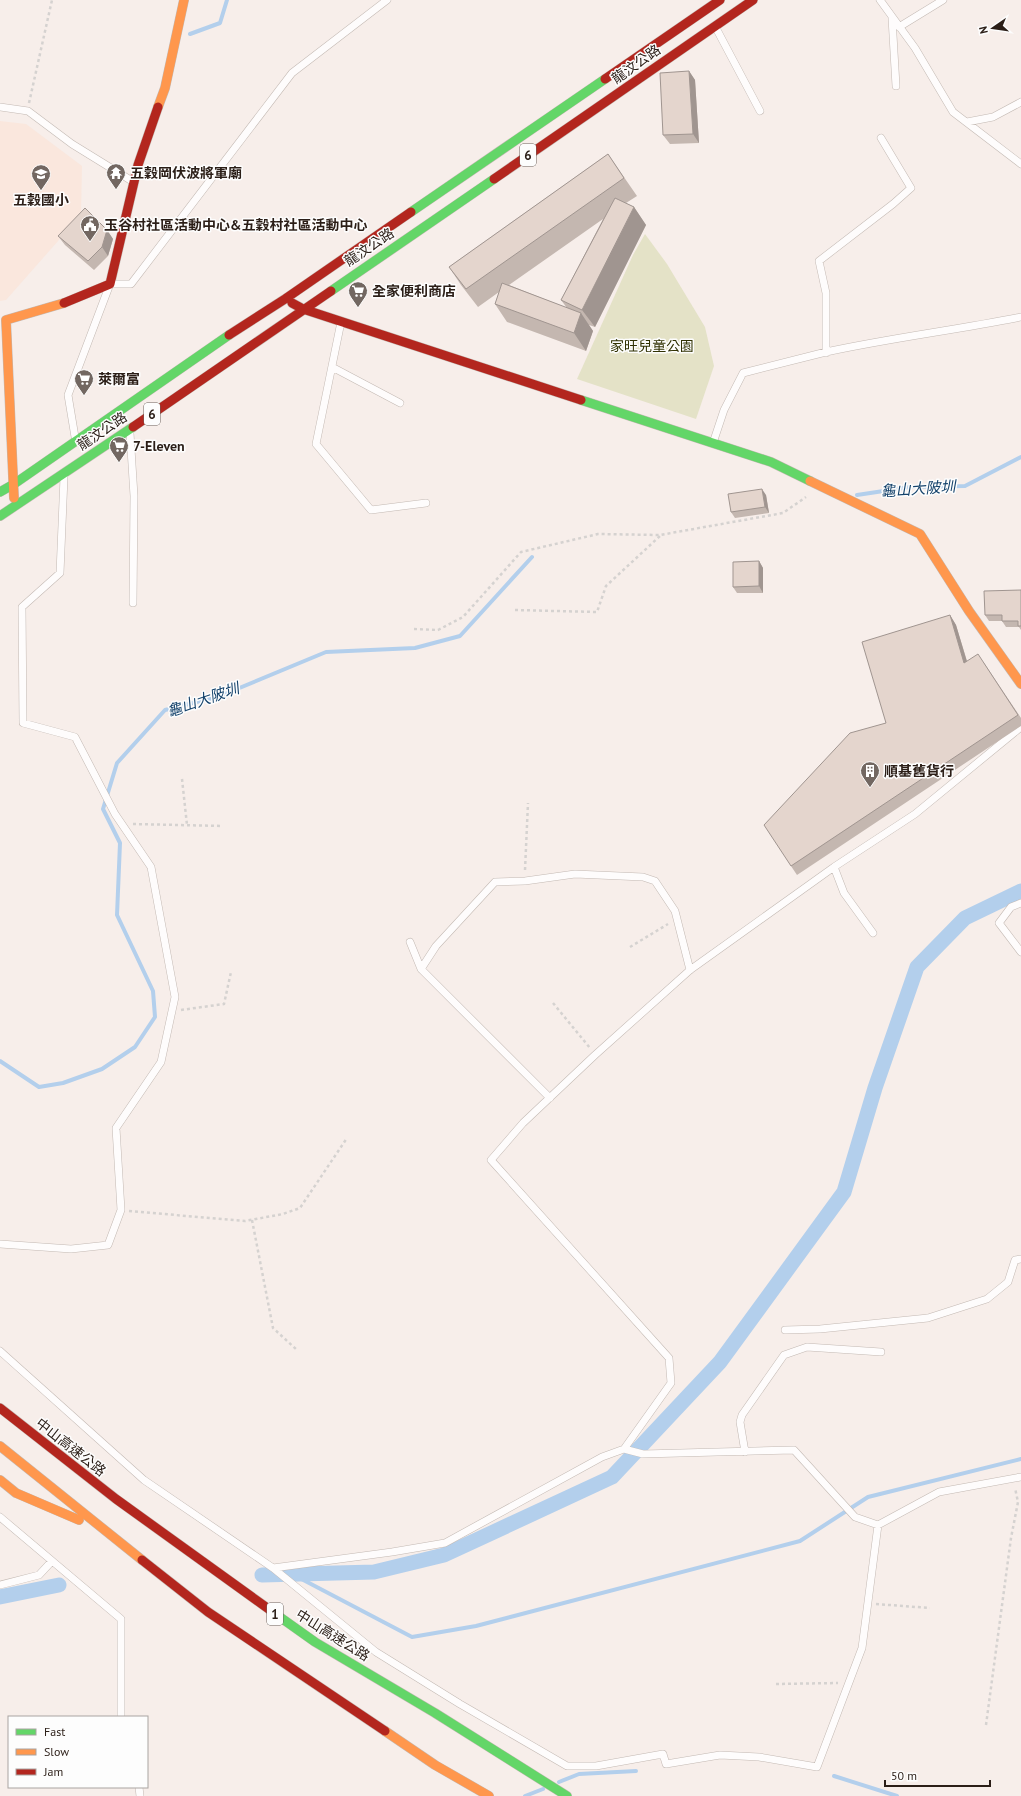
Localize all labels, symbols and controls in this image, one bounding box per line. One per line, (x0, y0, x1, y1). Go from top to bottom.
north arrow (973, 8, 1013, 48)
text: N (976, 25, 991, 35)
street label: 龍汶公路 (608, 41, 664, 87)
road number: 6 (520, 144, 536, 166)
temple icon: 五穀岡伏波將軍廟 (105, 162, 127, 190)
school or university icon: 五穀國小 (30, 163, 52, 191)
place label: 五穀岡伏波將軍廟 (130, 164, 242, 182)
place label: 五穀國小 (13, 191, 69, 209)
public building icon: 玉谷村社區活動中心&五穀村社區活動中心 (79, 214, 101, 242)
place label: 玉谷村社區活動中心&五穀村社區活動中心 (104, 216, 367, 234)
street label: 龍汶公路 (341, 224, 397, 270)
supermarket icon: 全家便利商店 (347, 280, 369, 308)
place label: 全家便利商店 (372, 282, 456, 300)
park label: 家旺兒童公園 (610, 337, 694, 355)
supermarket icon: 萊爾富 (73, 368, 95, 396)
place label: 萊爾富 (98, 370, 140, 388)
road number: 6 (144, 403, 160, 425)
street label: 龍汶公路 (74, 408, 130, 454)
supermarket icon: 7-Eleven (108, 435, 130, 463)
place label: 7-Eleven (133, 437, 185, 455)
water label: 龜山大陂圳 (880, 476, 958, 501)
water label: 龜山大陂圳 (164, 678, 243, 721)
building icon: 順基舊貨行 (859, 760, 881, 788)
place label: 順基舊貨行 (884, 762, 954, 780)
street label: 中山高速公路 (32, 1414, 110, 1480)
road number: 1 (267, 1603, 283, 1625)
street label: 中山高速公路 (293, 1605, 373, 1665)
legend (8, 1716, 148, 1788)
text: Fast (44, 1724, 65, 1739)
text: Slow (44, 1744, 69, 1759)
scale bar (885, 1762, 990, 1788)
text: Jam (43, 1764, 63, 1779)
text: 50 m (891, 1768, 917, 1783)

